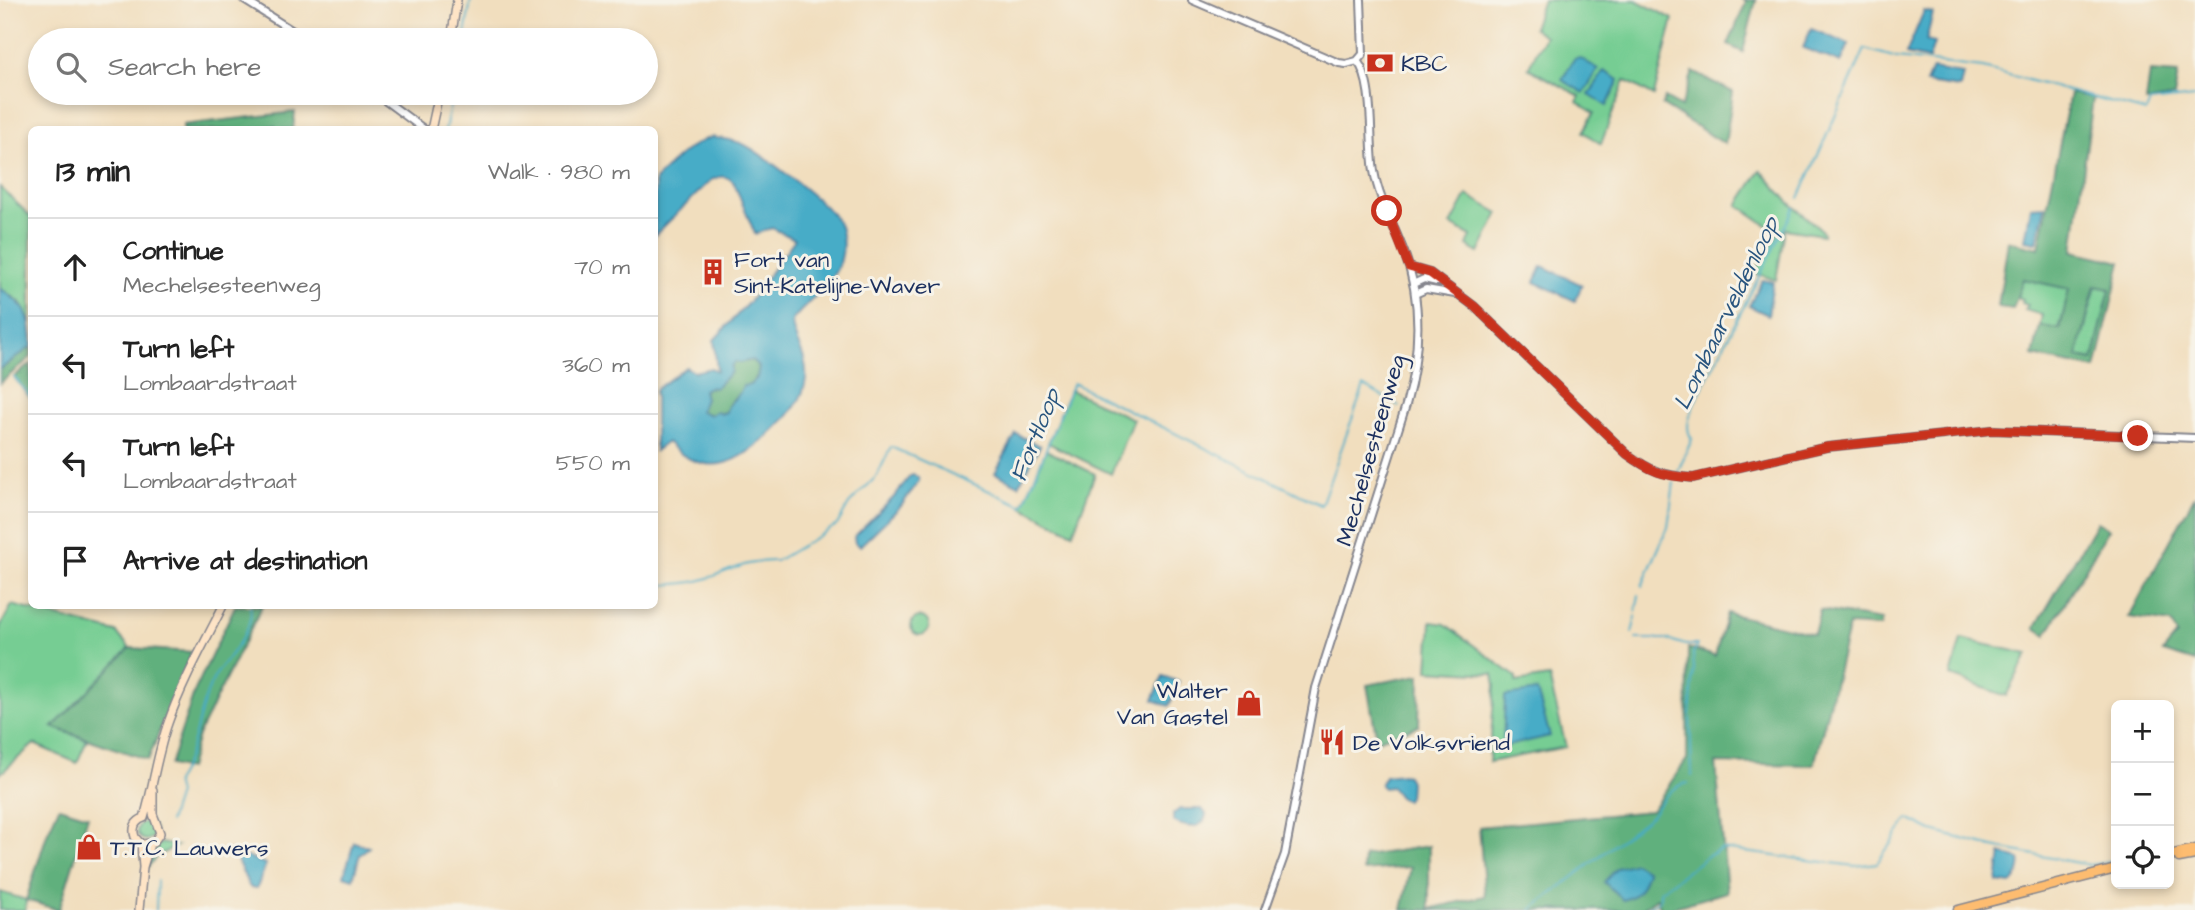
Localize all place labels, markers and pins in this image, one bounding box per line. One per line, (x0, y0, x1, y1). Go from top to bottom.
bank icon: KBC (1365, 48, 1395, 78)
place label: KBC (1401, 48, 1448, 80)
place label: Fort van Sint-Katelijne-Waver (734, 244, 941, 302)
building icon: Fort van Sint-Katelijne-Waver (698, 257, 728, 287)
place label: Walter Van Gastel (1117, 675, 1228, 733)
shop icon: Walter Van Gastel (1234, 688, 1264, 718)
restaurant icon: De Volksvriend (1317, 727, 1347, 757)
place label: De Volksvriend (1353, 727, 1510, 759)
shop icon: T.T.C. Lauwers (74, 832, 104, 862)
place label: T.T.C. Lauwers (110, 832, 268, 864)

